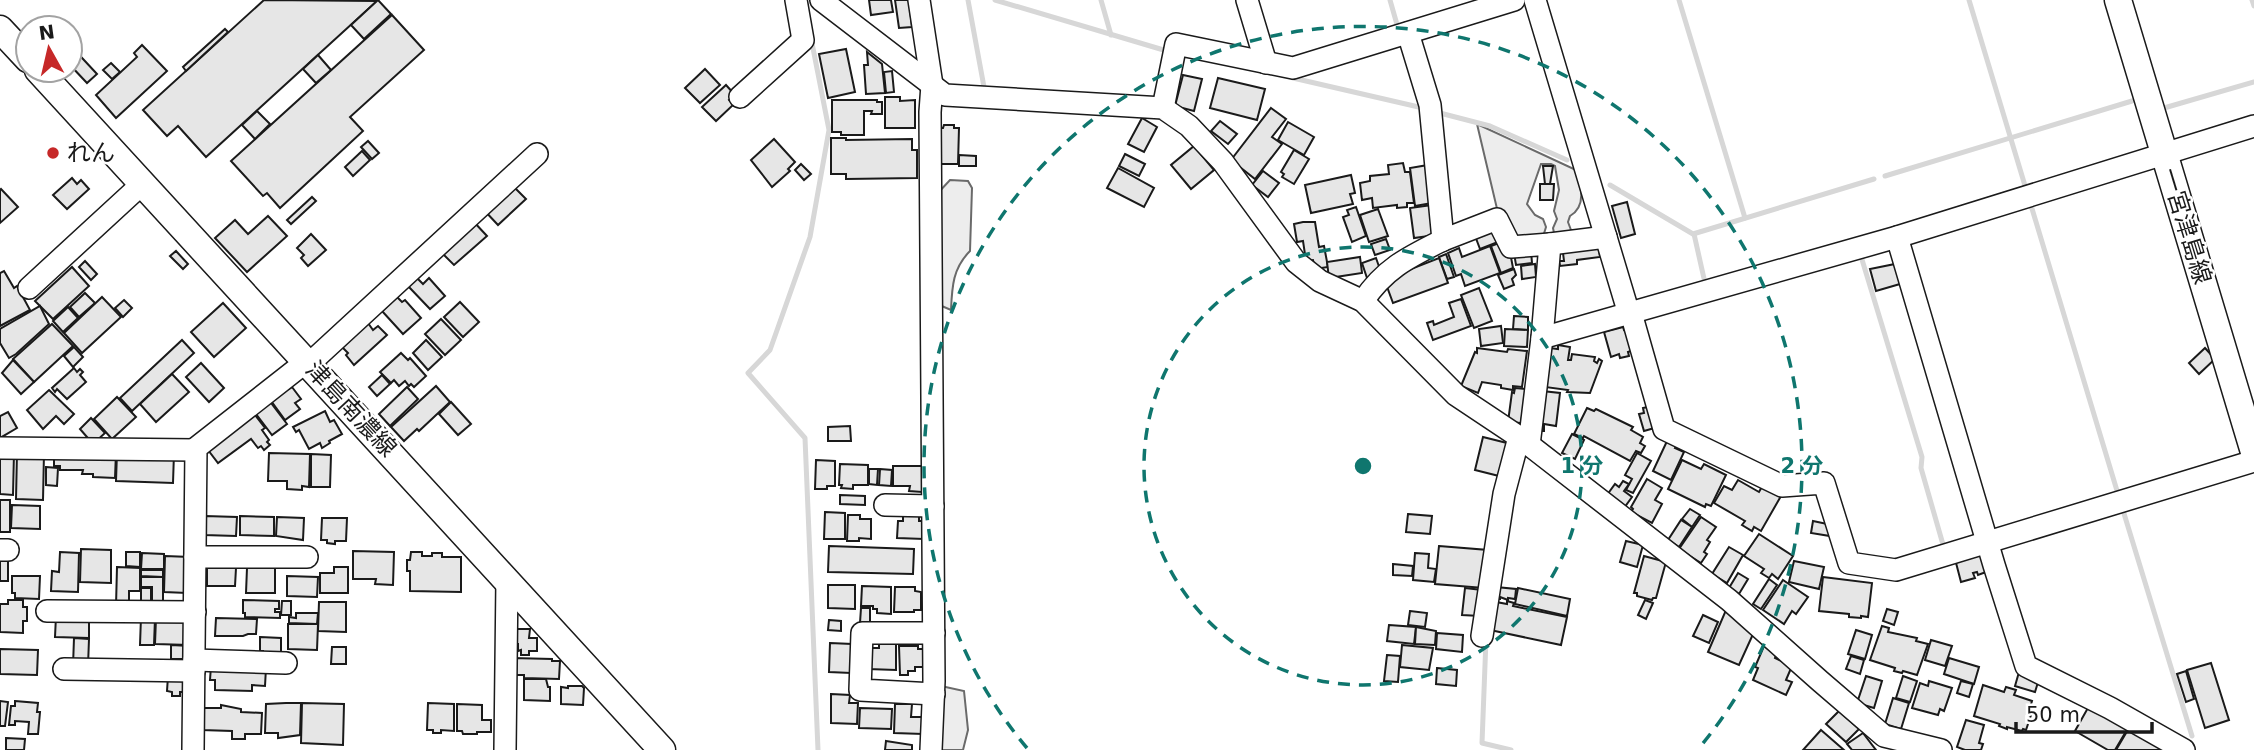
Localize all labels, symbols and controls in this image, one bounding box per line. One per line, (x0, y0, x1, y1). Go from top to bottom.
north arrow (14, 14, 84, 84)
text: N (37, 20, 56, 44)
place label: れん (67, 139, 115, 167)
marker: れん (45, 145, 61, 161)
street label: 一宮津島線 (2155, 165, 2217, 287)
street label: 津島南濃線 (300, 356, 402, 462)
centre of rings (1351, 454, 1375, 478)
text: 1 分 (1561, 454, 1603, 478)
text: 2 分 (1781, 454, 1823, 478)
scale bar (2016, 690, 2152, 734)
text: 50 m (2026, 703, 2080, 727)

